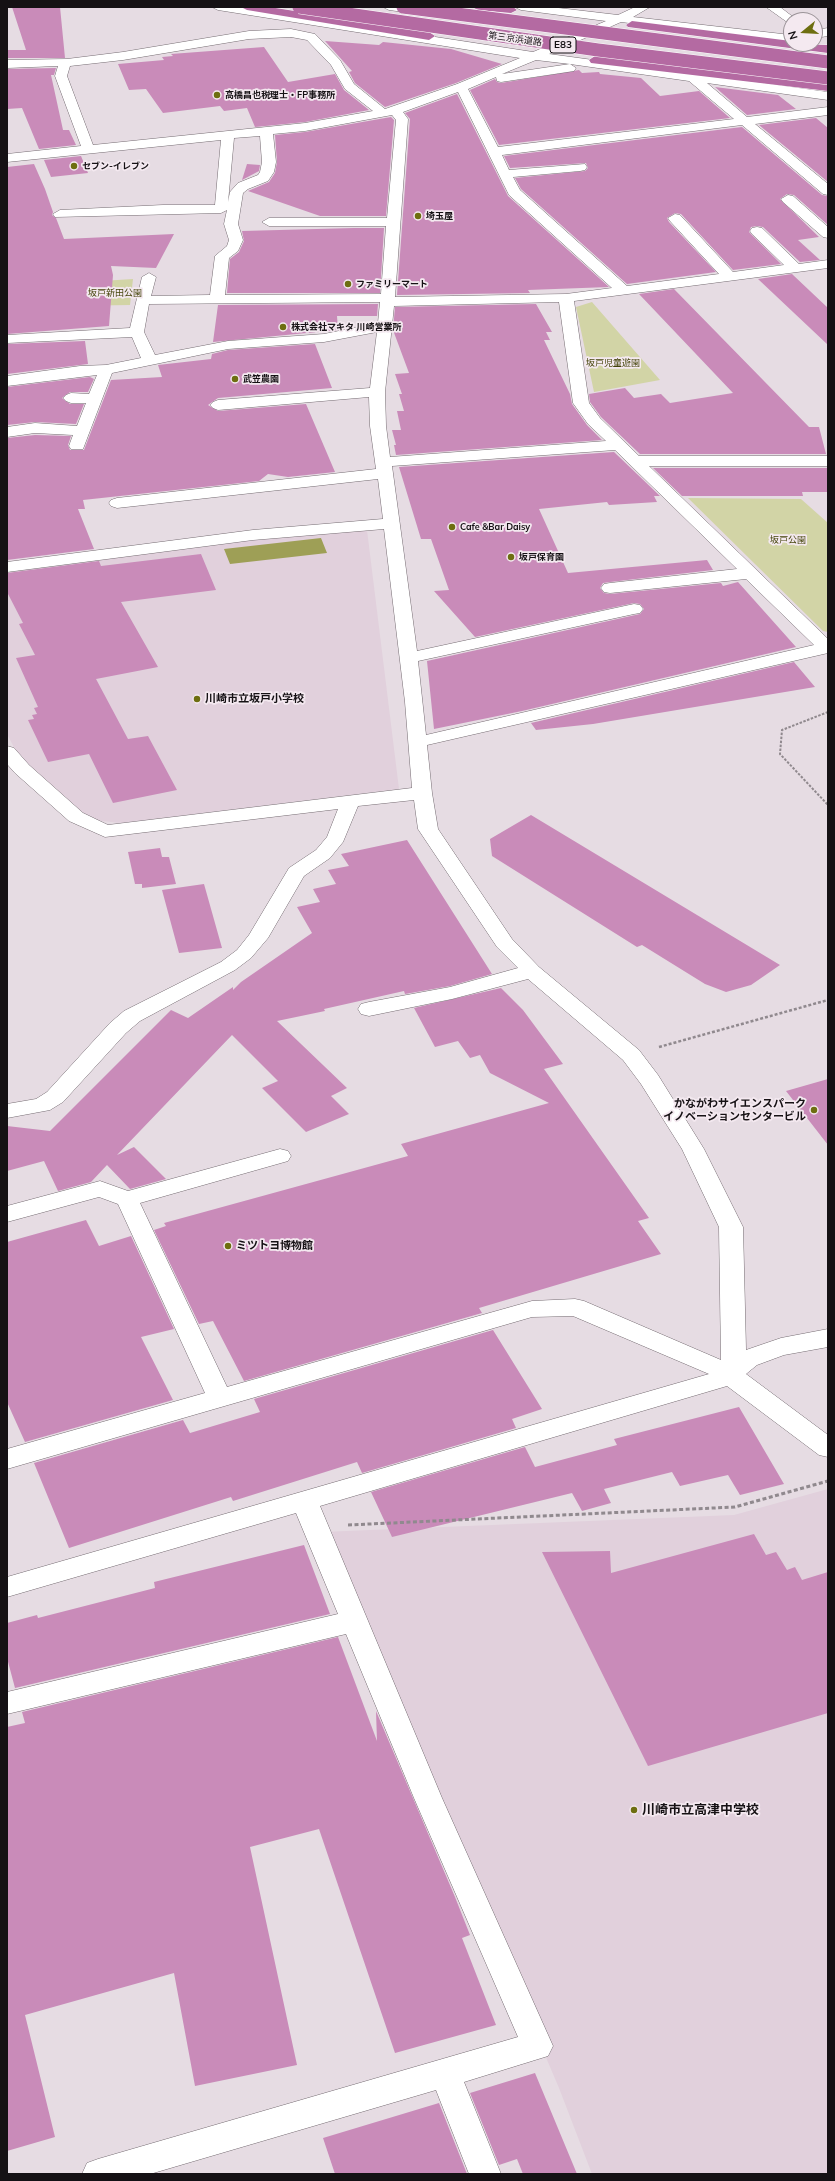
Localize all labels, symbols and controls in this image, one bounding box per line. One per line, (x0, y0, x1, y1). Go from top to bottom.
north arrow (783, 12, 823, 52)
text: N (785, 29, 800, 42)
street label: 第三京浜道路 (488, 30, 542, 48)
road number: E83 (550, 37, 576, 53)
marker: 高橋昌也税理士・FP事務所 (212, 90, 222, 100)
place label: 高橋昌也税理士・FP事務所 (225, 90, 335, 100)
marker: セブン-イレブン (69, 161, 79, 171)
place label: セブン-イレブン (82, 161, 149, 171)
marker: 埼玉屋 (413, 211, 423, 221)
place label: 埼玉屋 (426, 211, 453, 221)
marker: ファミリーマート (343, 279, 353, 289)
place label: ファミリーマート (356, 279, 428, 289)
park label: 坂戸新田公園 (88, 288, 142, 298)
marker: 株式会社マキタ 川崎営業所 (278, 322, 288, 332)
place label: 株式会社マキタ 川崎営業所 (291, 322, 401, 332)
park label: 坂戸児童遊園 (586, 358, 640, 368)
marker: 武笠農園 (230, 374, 240, 384)
place label: 武笠農園 (243, 374, 279, 384)
marker: Cafe &Bar Daisy (447, 522, 457, 532)
place label: Cafe &Bar Daisy (460, 522, 530, 532)
park label: 坂戸公園 (770, 535, 806, 545)
marker: 坂戸保育園 (506, 552, 516, 562)
place label: 坂戸保育園 (519, 552, 564, 562)
place label: 川崎市立坂戸小学校 (205, 692, 304, 706)
marker: 川崎市立坂戸小学校 (192, 694, 202, 704)
place label: かながわサイエンスパーク イノベーションセンタービル (663, 1097, 806, 1123)
marker: かながわサイエンスパーク イノベーションセンタービル (809, 1105, 819, 1115)
place label: ミツトヨ博物館 (236, 1239, 313, 1253)
marker: ミツトヨ博物館 (223, 1241, 233, 1251)
place label: 川崎市立高津中学校 (642, 1802, 759, 1818)
marker: 川崎市立高津中学校 (629, 1805, 639, 1815)

